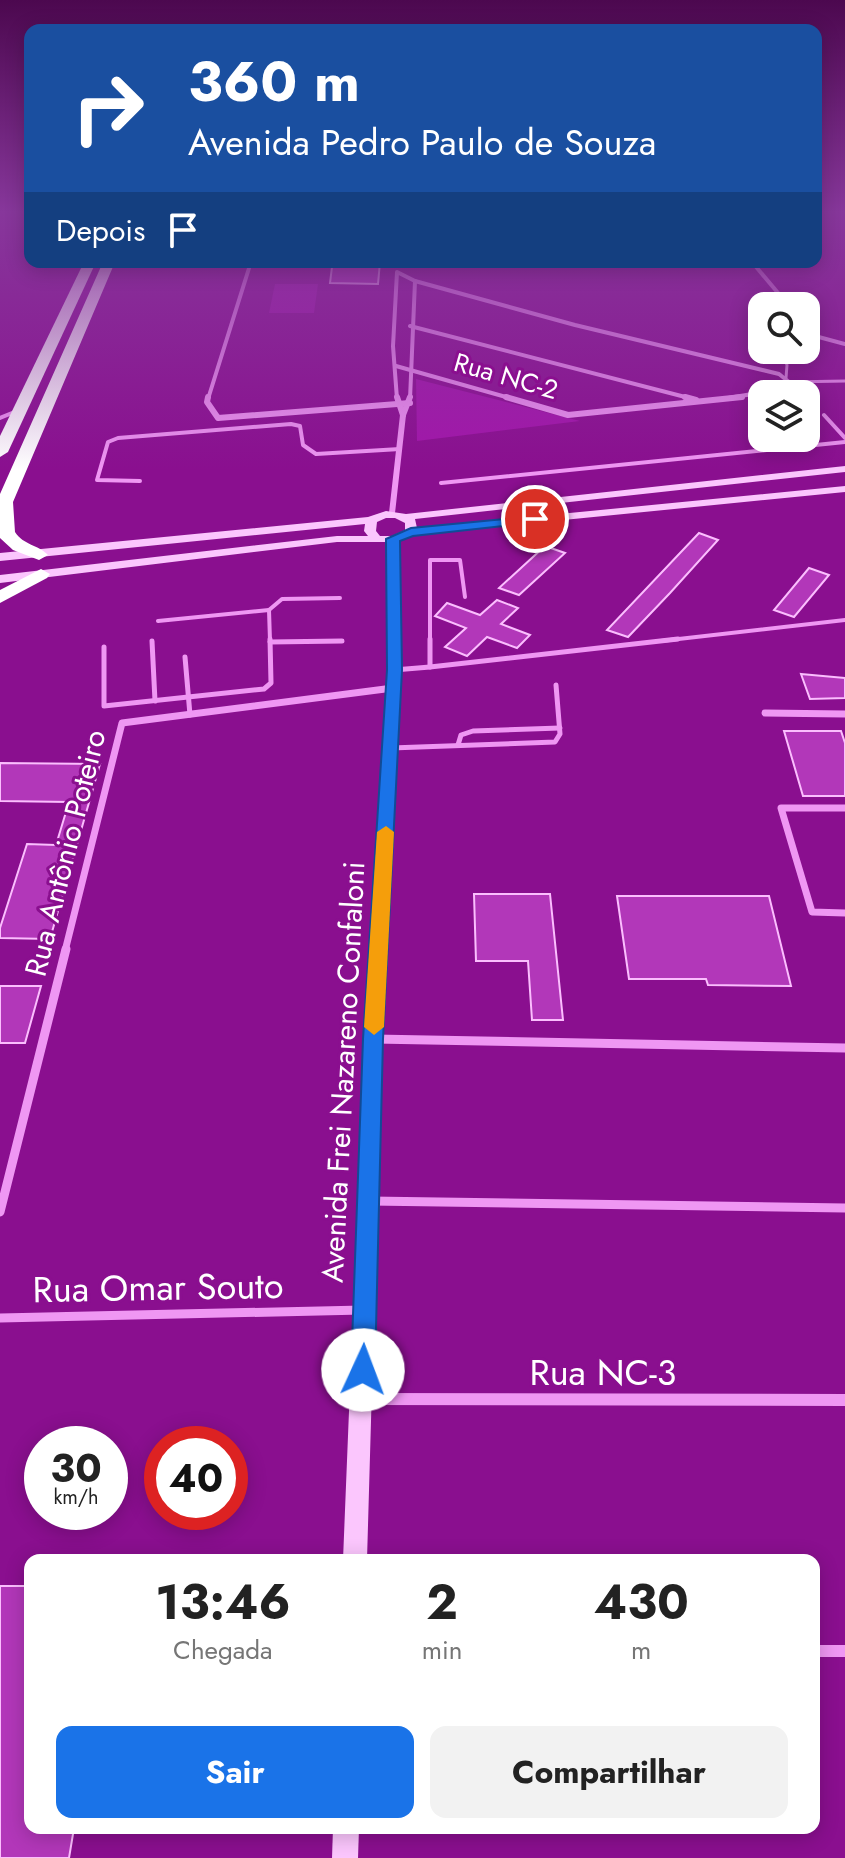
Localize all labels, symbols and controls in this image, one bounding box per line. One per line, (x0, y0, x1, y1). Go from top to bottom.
text: 360 m (188, 41, 360, 122)
icon: right (56, 56, 160, 160)
text: Avenida Pedro Paulo de Souza (188, 116, 656, 168)
icon: arrive (161, 208, 205, 252)
text: Depois (56, 209, 145, 252)
map controls (748, 292, 820, 452)
button: search (748, 292, 820, 364)
street label: Rua NC-2 (449, 343, 563, 409)
button: layers (748, 380, 820, 452)
pin (501, 485, 569, 553)
icon: arrive (513, 497, 557, 541)
street label: Rua Antônio Poteiro (14, 725, 116, 981)
street label: Avenida Frei Nazareno Confaloni (310, 860, 376, 1284)
street label: Rua Omar Souto (32, 1259, 284, 1315)
position arrow (321, 1328, 405, 1412)
street label: Rua NC-3 (530, 1346, 676, 1398)
speed limit sign: 40 (144, 1426, 248, 1530)
text: 30 (50, 1439, 102, 1497)
text: km/h (53, 1483, 99, 1512)
text: 13:46 (155, 1568, 291, 1637)
text: 2 (426, 1568, 458, 1637)
text: 430 (594, 1568, 689, 1637)
text: Chegada (173, 1631, 273, 1669)
text: min (422, 1631, 462, 1669)
text: m (631, 1631, 651, 1669)
button: Sair (56, 1726, 414, 1818)
button: Compartilhar (430, 1726, 788, 1818)

